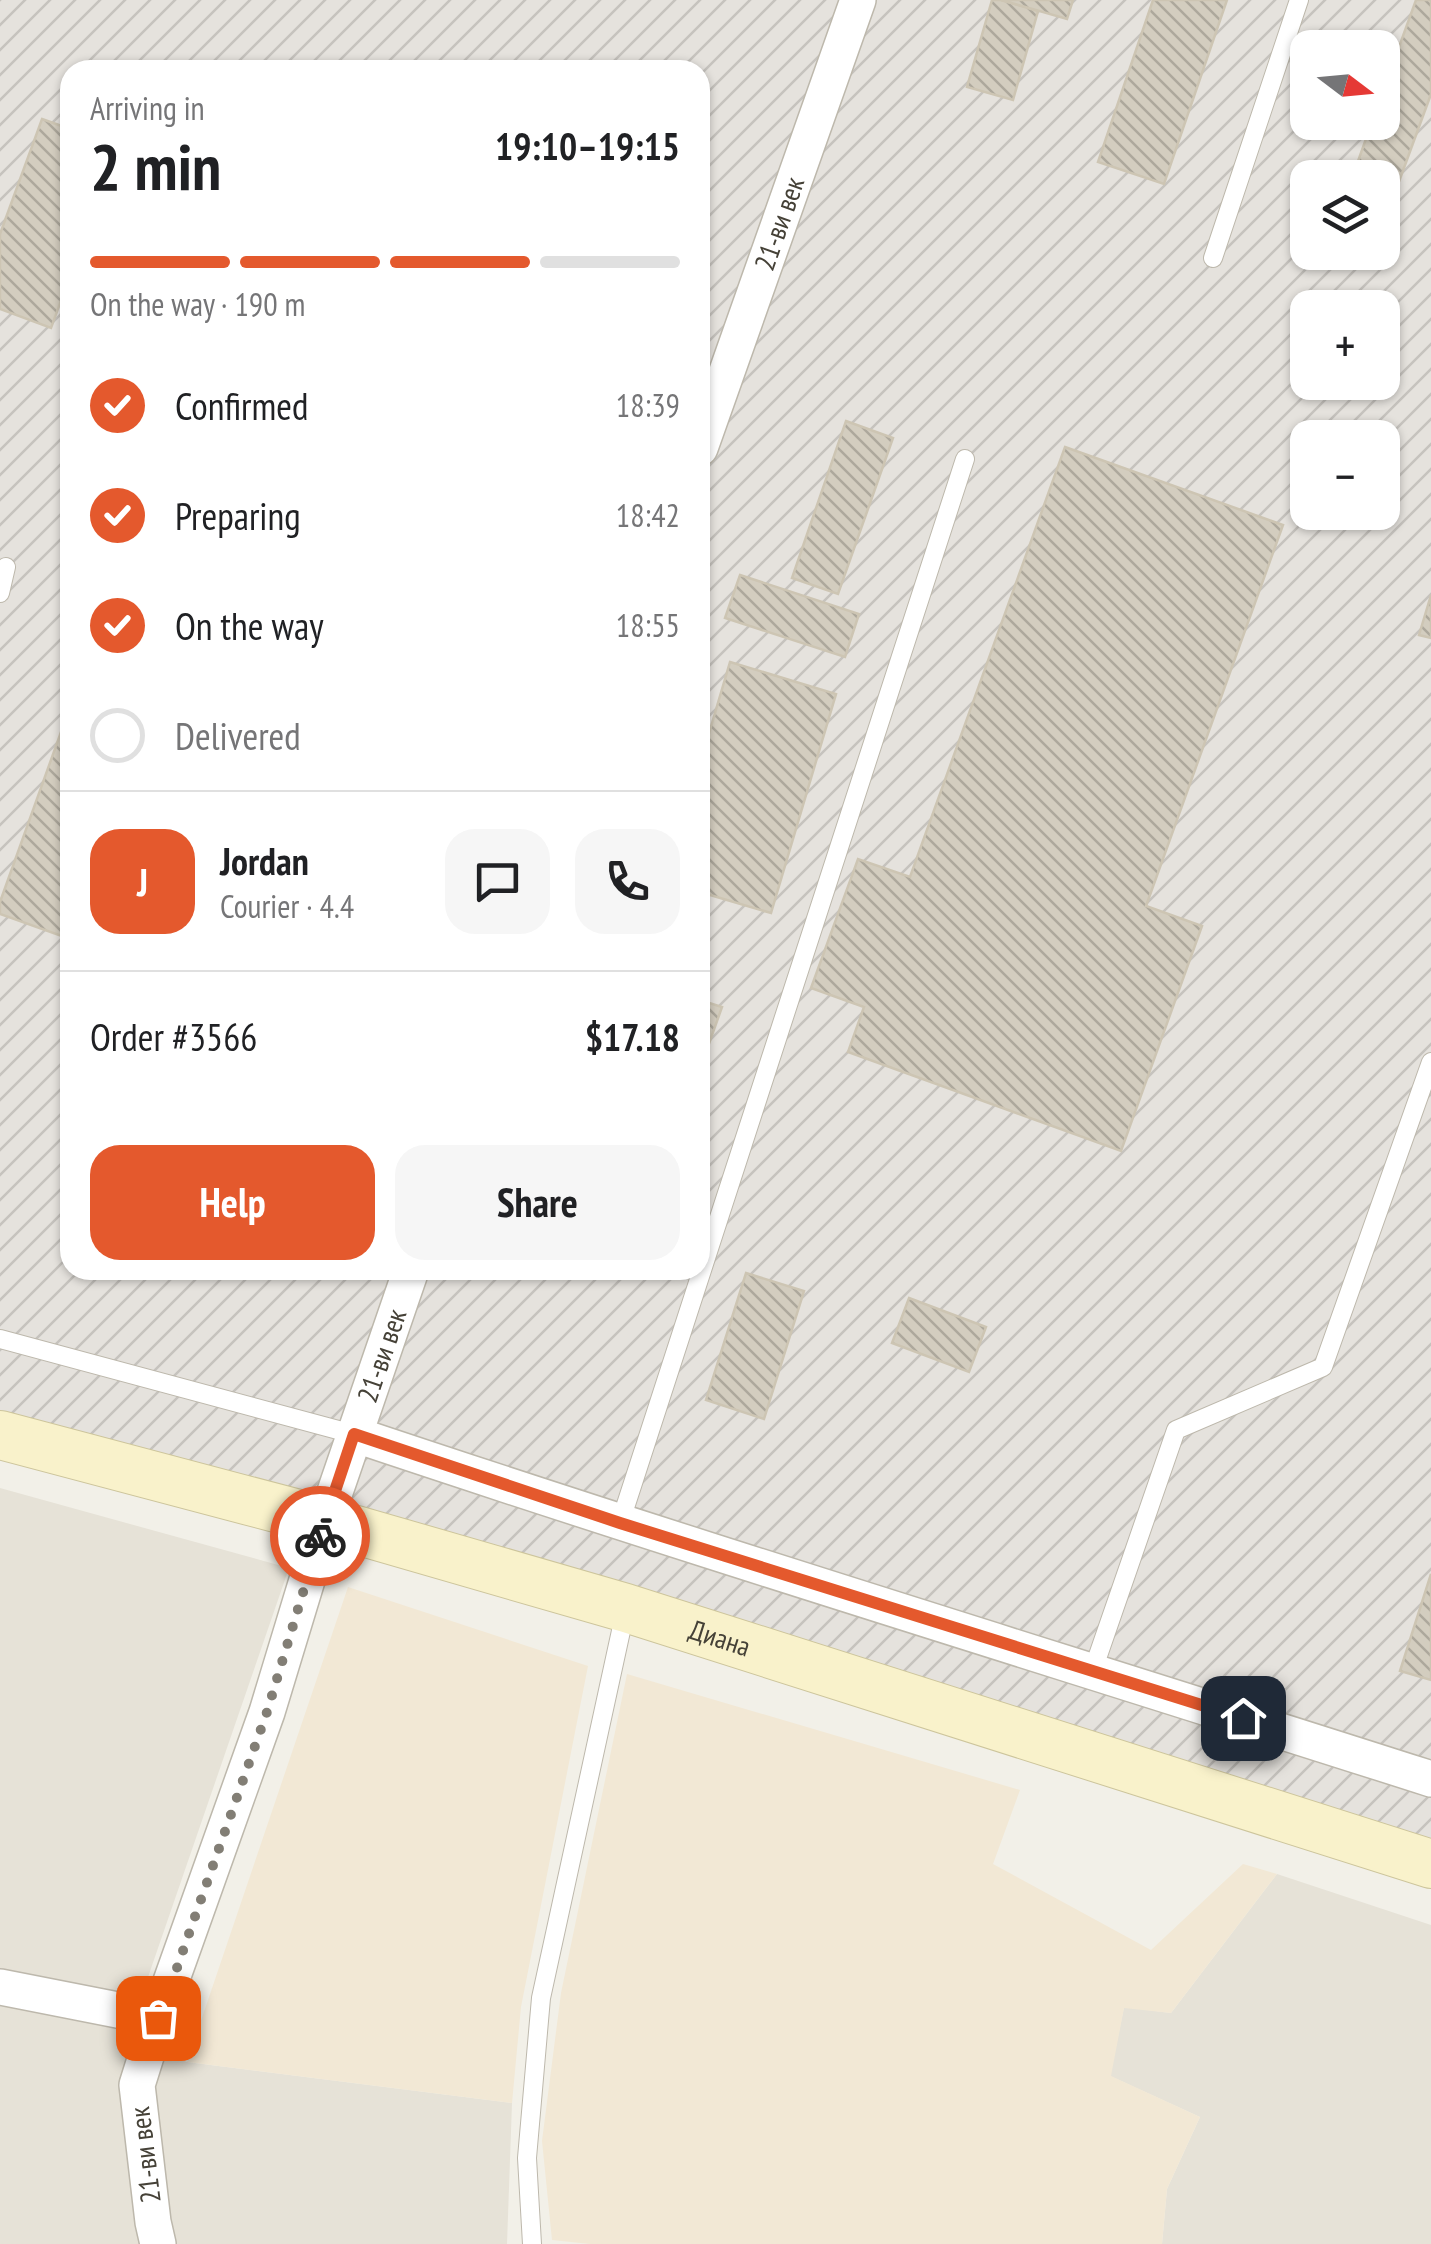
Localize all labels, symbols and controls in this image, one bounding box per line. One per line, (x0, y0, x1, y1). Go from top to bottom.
north arrow (1290, 30, 1400, 140)
map controls (1290, 30, 1400, 530)
text: Arriving in (90, 87, 205, 129)
text: 19:10–19:15 (495, 121, 680, 170)
text: 2 min (90, 124, 221, 208)
button: layers (1290, 160, 1400, 270)
street label: 21-ви век (745, 172, 812, 275)
text: On the way · 190 m (90, 283, 305, 325)
button: + (1290, 290, 1400, 400)
icon: check (90, 378, 145, 433)
text: Confirmed (175, 381, 308, 430)
text: 18:39 (616, 384, 680, 426)
button: − (1290, 420, 1400, 530)
icon: check (90, 488, 145, 543)
text: Preparing (175, 491, 301, 540)
text: 18:42 (616, 494, 680, 536)
icon: check (90, 598, 145, 653)
text: On the way (175, 601, 323, 650)
text: 18:55 (616, 604, 680, 646)
text: Delivered (175, 711, 301, 760)
button: chat (445, 829, 550, 934)
button: phone (575, 829, 680, 934)
text: Jordan (220, 836, 309, 885)
text: J (137, 857, 148, 906)
text: Courier · 4.4 (220, 885, 354, 927)
text: Order #3566 (90, 1012, 257, 1061)
text: $17.18 (585, 1012, 680, 1061)
button: Help (90, 1145, 375, 1260)
button: Share (395, 1145, 680, 1260)
street label: 21-ви век (348, 1304, 414, 1407)
courier (270, 1486, 370, 1586)
icon: bike (293, 1509, 348, 1564)
street label: Диана (685, 1610, 755, 1664)
pin (1201, 1676, 1286, 1761)
icon: home (1216, 1691, 1271, 1746)
pin (116, 1976, 201, 2061)
icon: bag (131, 1991, 186, 2046)
street label: 21-ви век (120, 2105, 169, 2205)

